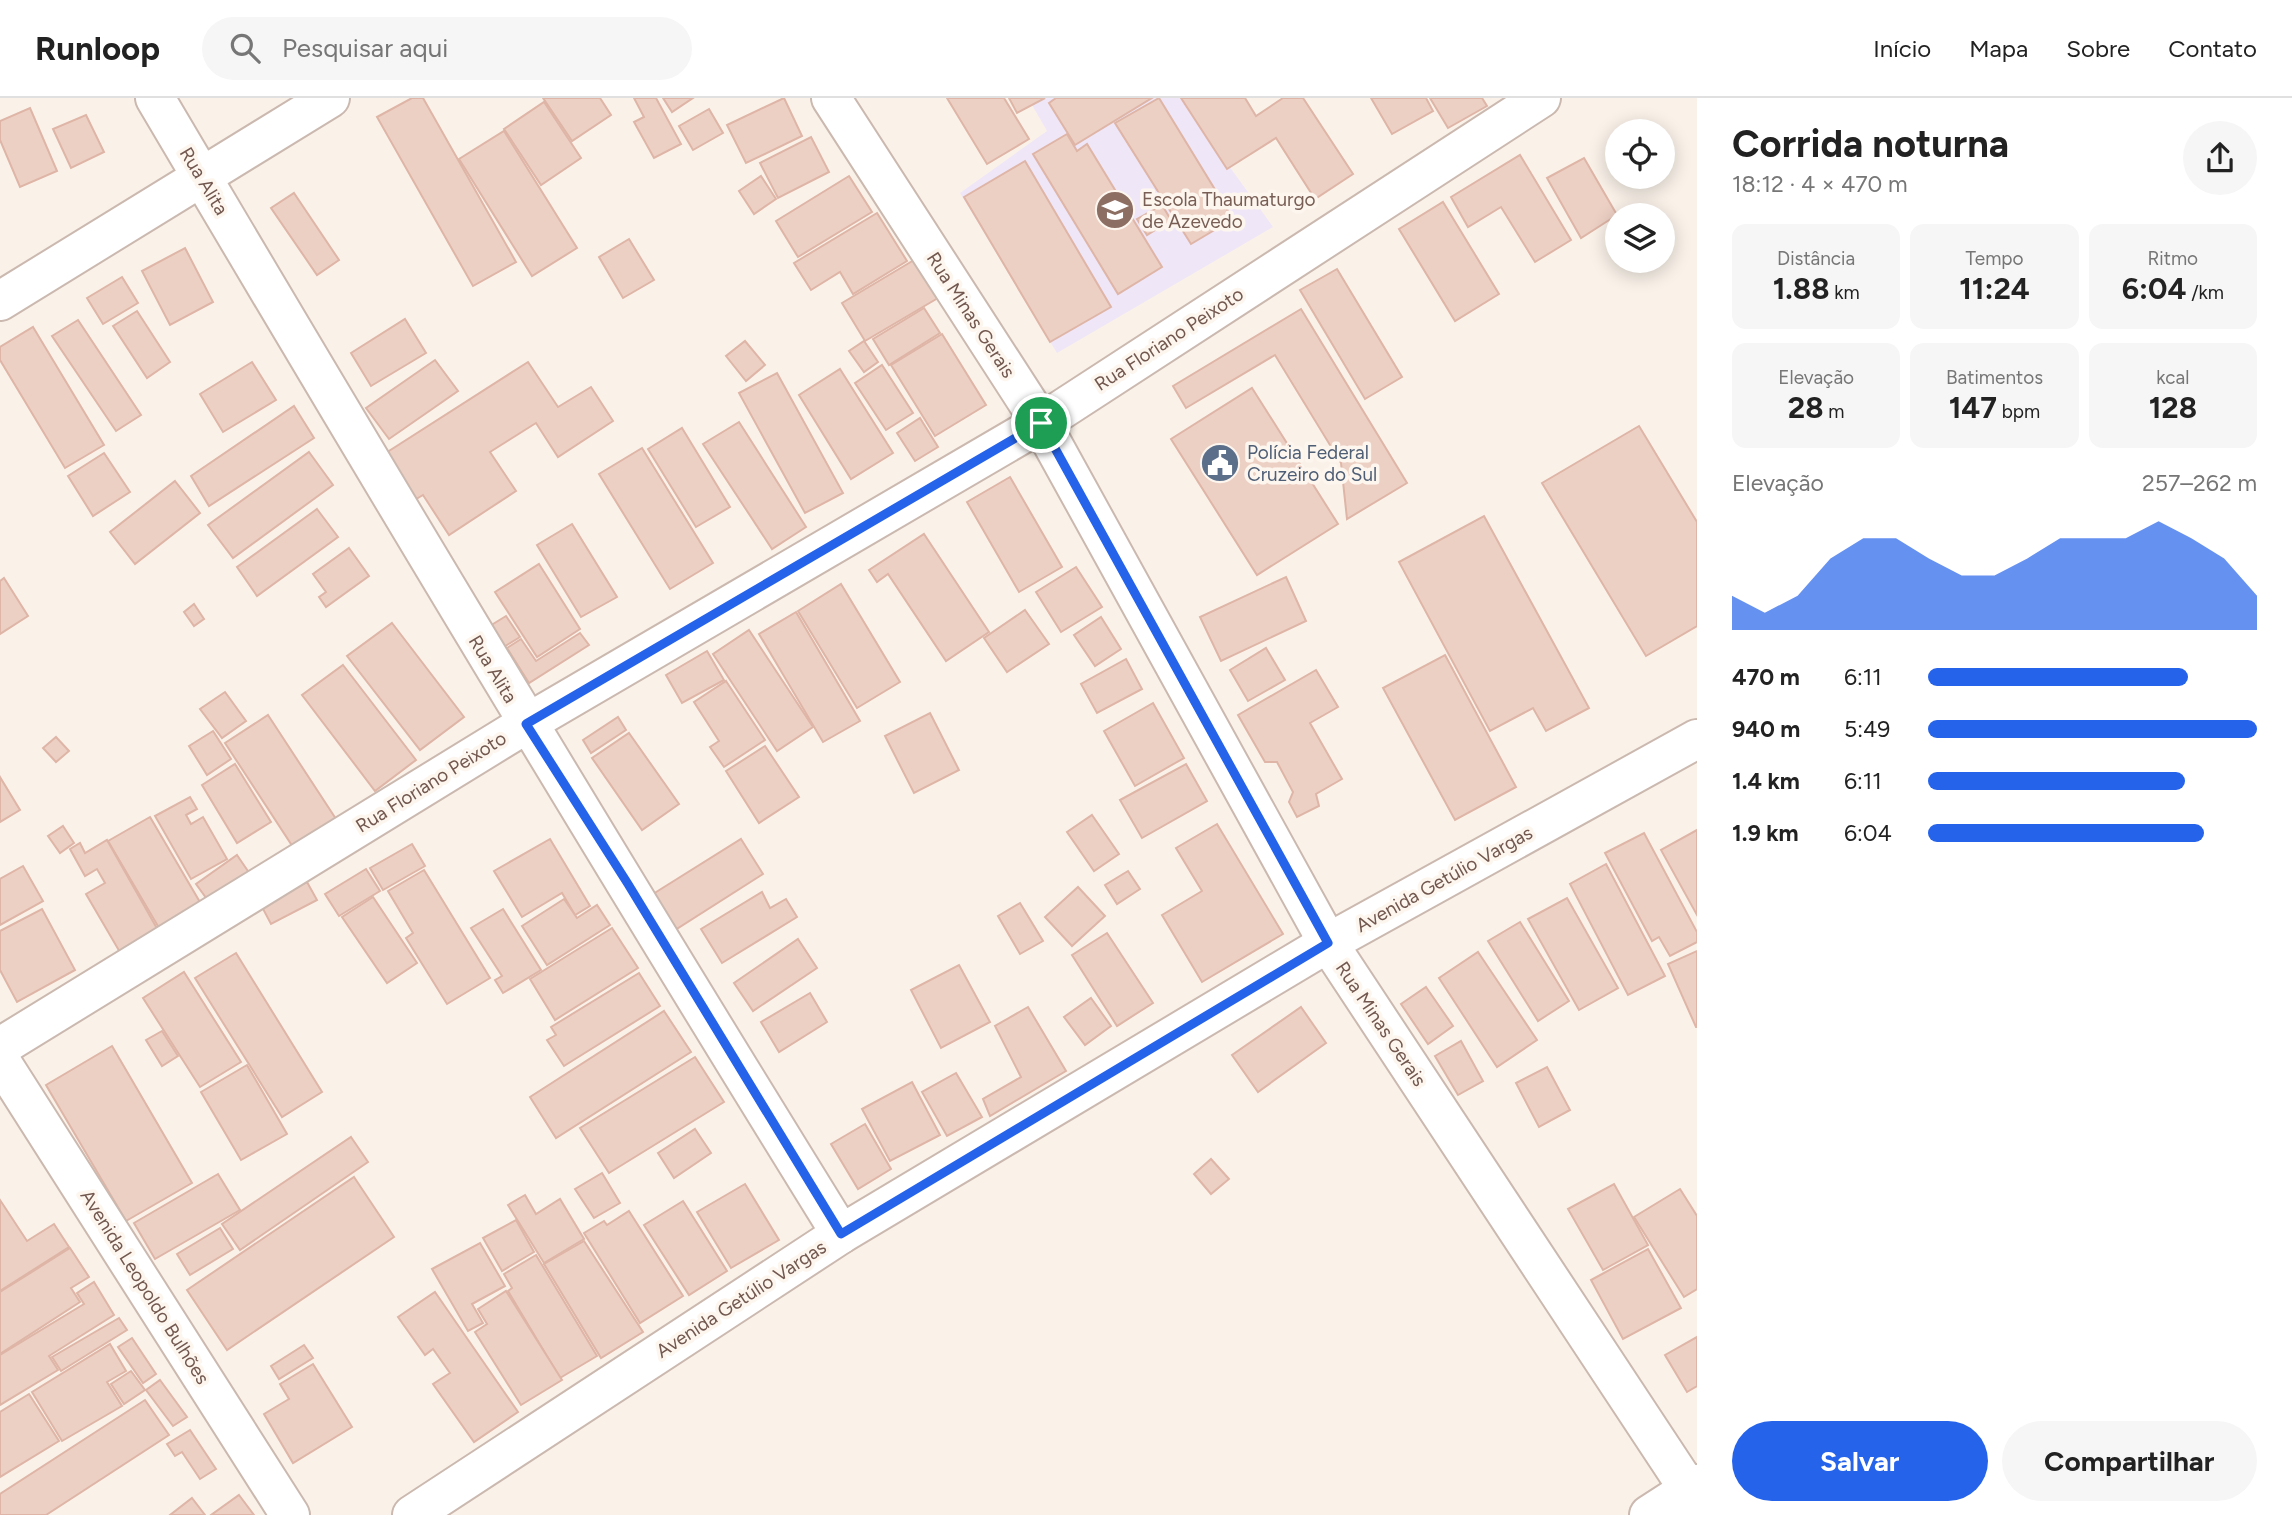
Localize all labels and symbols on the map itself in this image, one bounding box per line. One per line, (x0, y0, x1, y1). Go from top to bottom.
street label: Rua Alita (175, 143, 233, 219)
place label: Escola Thaumaturgo de Azevedo (1142, 188, 1316, 233)
school or university icon: Escola Thaumaturgo de Azevedo (1094, 189, 1136, 231)
street label: Rua Minas Gerais (922, 248, 1020, 382)
street label: Rua Floriano Peixoto (1090, 282, 1248, 396)
pin (1011, 393, 1071, 453)
place label: Polícia Federal Cruzeiro do Sul (1247, 441, 1377, 486)
public building icon: Polícia Federal Cruzeiro do Sul (1199, 442, 1241, 484)
street label: Rua Alita (464, 631, 522, 707)
street label: Rua Floriano Peixoto (352, 726, 510, 838)
street label: Avenida Getúlio Vargas (1352, 821, 1536, 937)
street label: Rua Minas Gerais (1331, 957, 1431, 1091)
street label: Avenida Leopoldo Bulhões (76, 1186, 214, 1389)
street label: Avenida Getúlio Vargas (652, 1235, 831, 1363)

